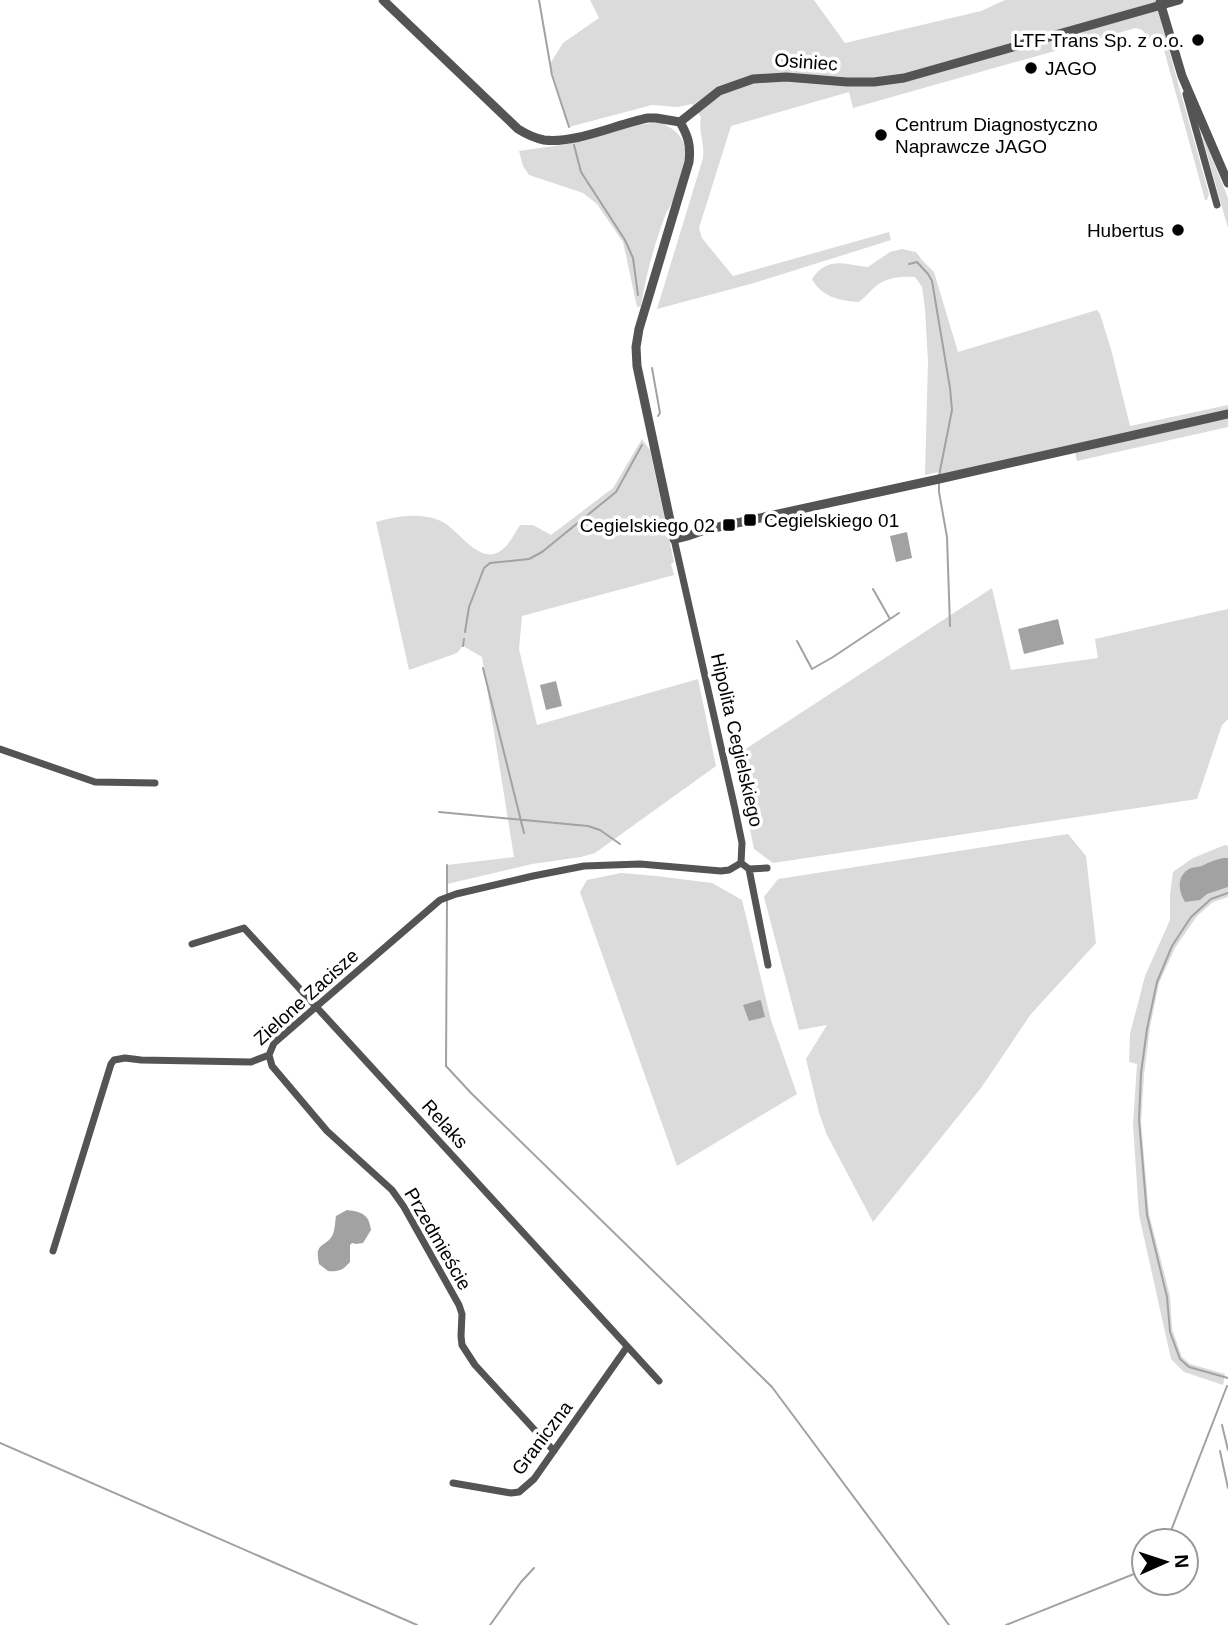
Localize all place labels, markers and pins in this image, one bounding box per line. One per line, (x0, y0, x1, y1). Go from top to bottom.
place label: LTF Trans Sp. z o.o. (1013, 30, 1184, 51)
marker: LTF Trans Sp. z o.o. (1190, 32, 1206, 48)
place label: JAGO (1045, 58, 1097, 79)
marker: JAGO (1023, 60, 1039, 76)
place label: Centrum Diagnostyczno Naprawcze JAGO (895, 114, 1098, 157)
marker: Centrum Diagnostyczno Naprawcze JAGO (873, 127, 889, 143)
place label: Hubertus (1087, 220, 1164, 241)
marker: Hubertus (1170, 222, 1186, 238)
place label: Cegielskiego 01 (764, 510, 899, 531)
marker: Cegielskiego 01 (742, 512, 758, 528)
place label: Cegielskiego 02 (580, 515, 715, 536)
marker: Cegielskiego 02 (721, 517, 737, 533)

